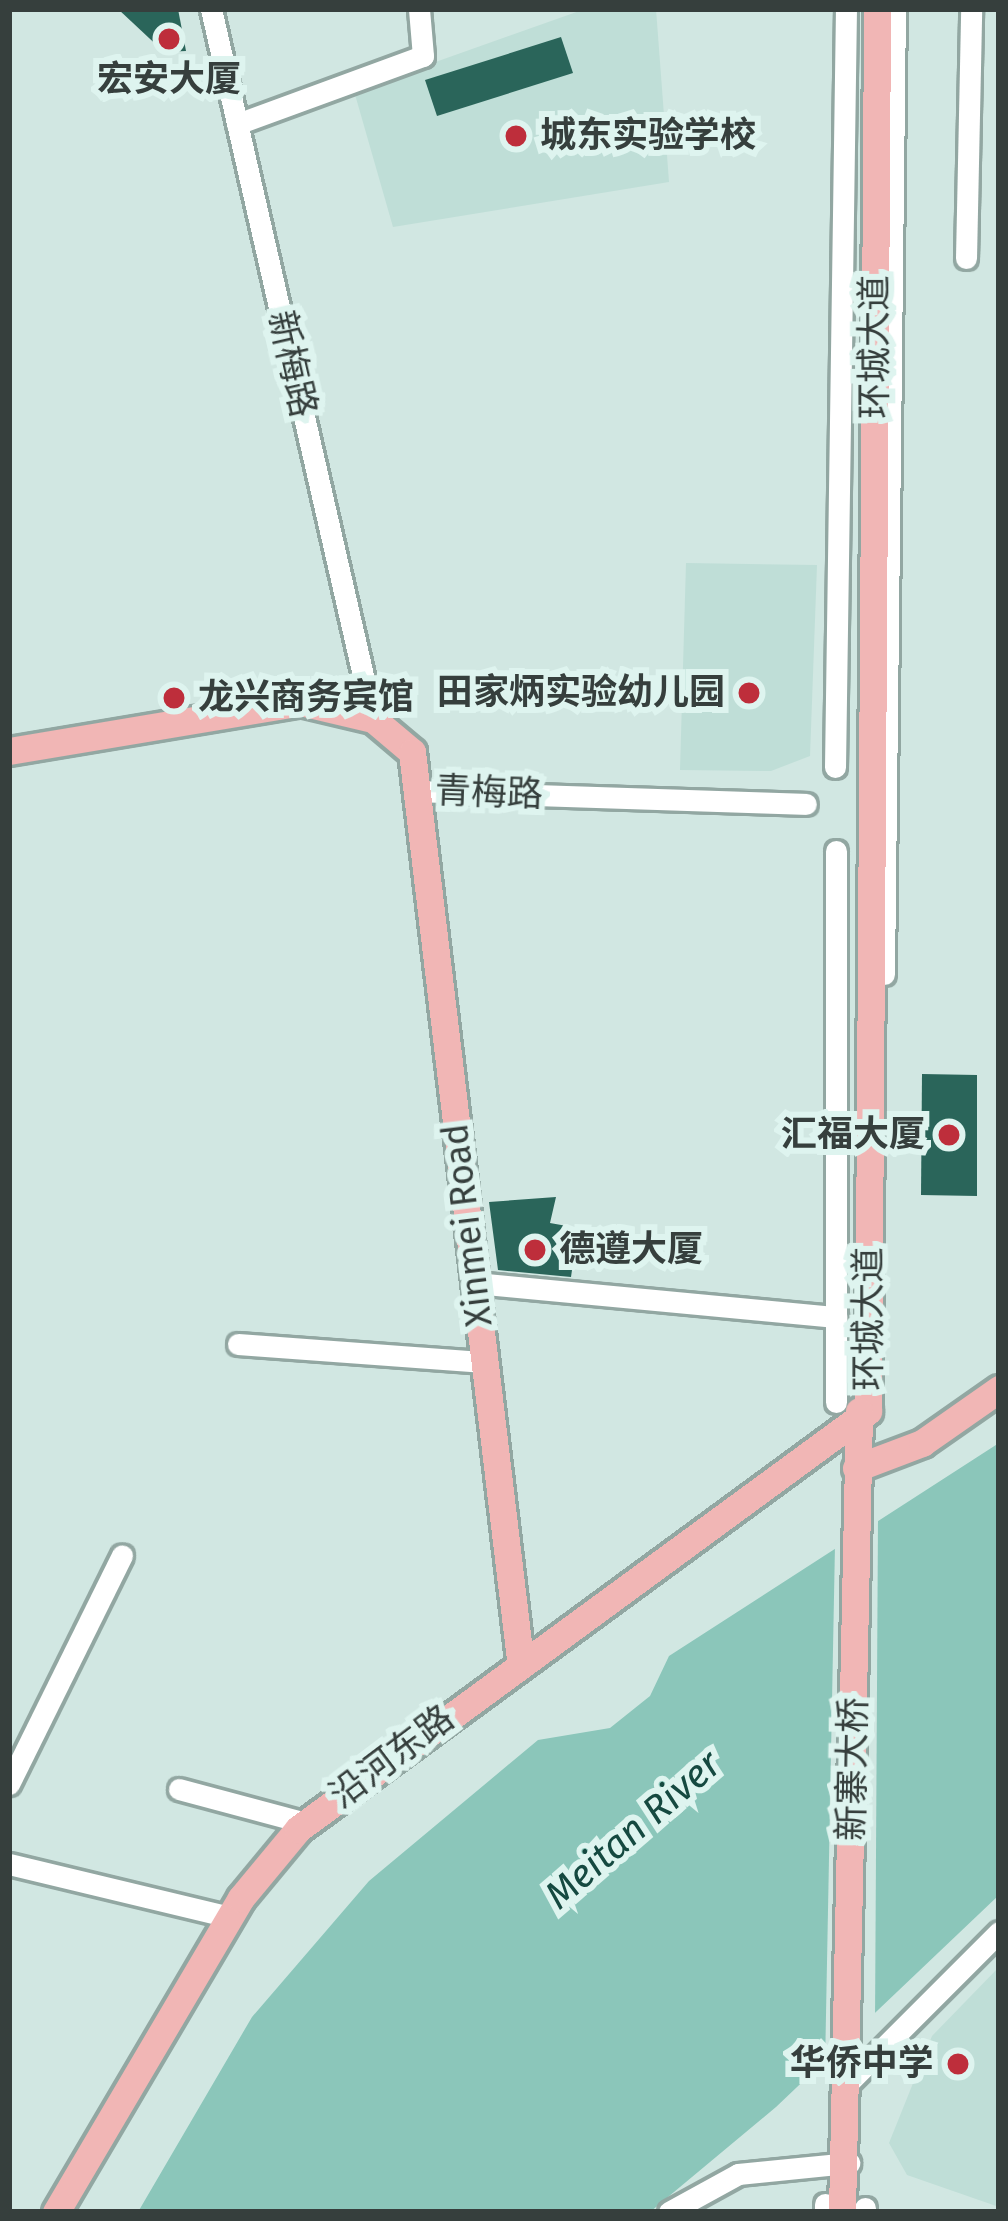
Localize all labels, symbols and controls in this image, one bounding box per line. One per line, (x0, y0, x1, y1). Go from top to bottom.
marker: 宏安大厦 (156, 26, 182, 52)
place label: 宏安大厦 (97, 58, 241, 102)
place label: 城东实验学校 (540, 114, 756, 158)
marker: 城东实验学校 (503, 123, 529, 149)
street label: 环城大道 (853, 275, 897, 419)
street label: 新梅路 (259, 307, 325, 421)
place label: 田家炳实验幼儿园 (437, 671, 725, 715)
place label: 龙兴商务宾馆 (198, 676, 414, 720)
marker: 田家炳实验幼儿园 (736, 680, 762, 706)
marker: 龙兴商务宾馆 (161, 685, 187, 711)
street label: 青梅路 (434, 770, 544, 816)
place label: 汇福大厦 (781, 1113, 925, 1157)
street label: Xinmei Road (434, 1121, 502, 1329)
marker: 汇福大厦 (936, 1122, 962, 1148)
place label: 德遵大厦 (559, 1228, 703, 1272)
marker: 德遵大厦 (522, 1237, 548, 1263)
street label: 环城大道 (847, 1247, 891, 1391)
street label: 沿河东路 (321, 1696, 463, 1818)
street label: 新寨大桥 (830, 1697, 876, 1841)
water label: Meitan River (536, 1741, 730, 1919)
place label: 华侨中学 (790, 2042, 934, 2086)
marker: 华侨中学 (945, 2051, 971, 2077)

